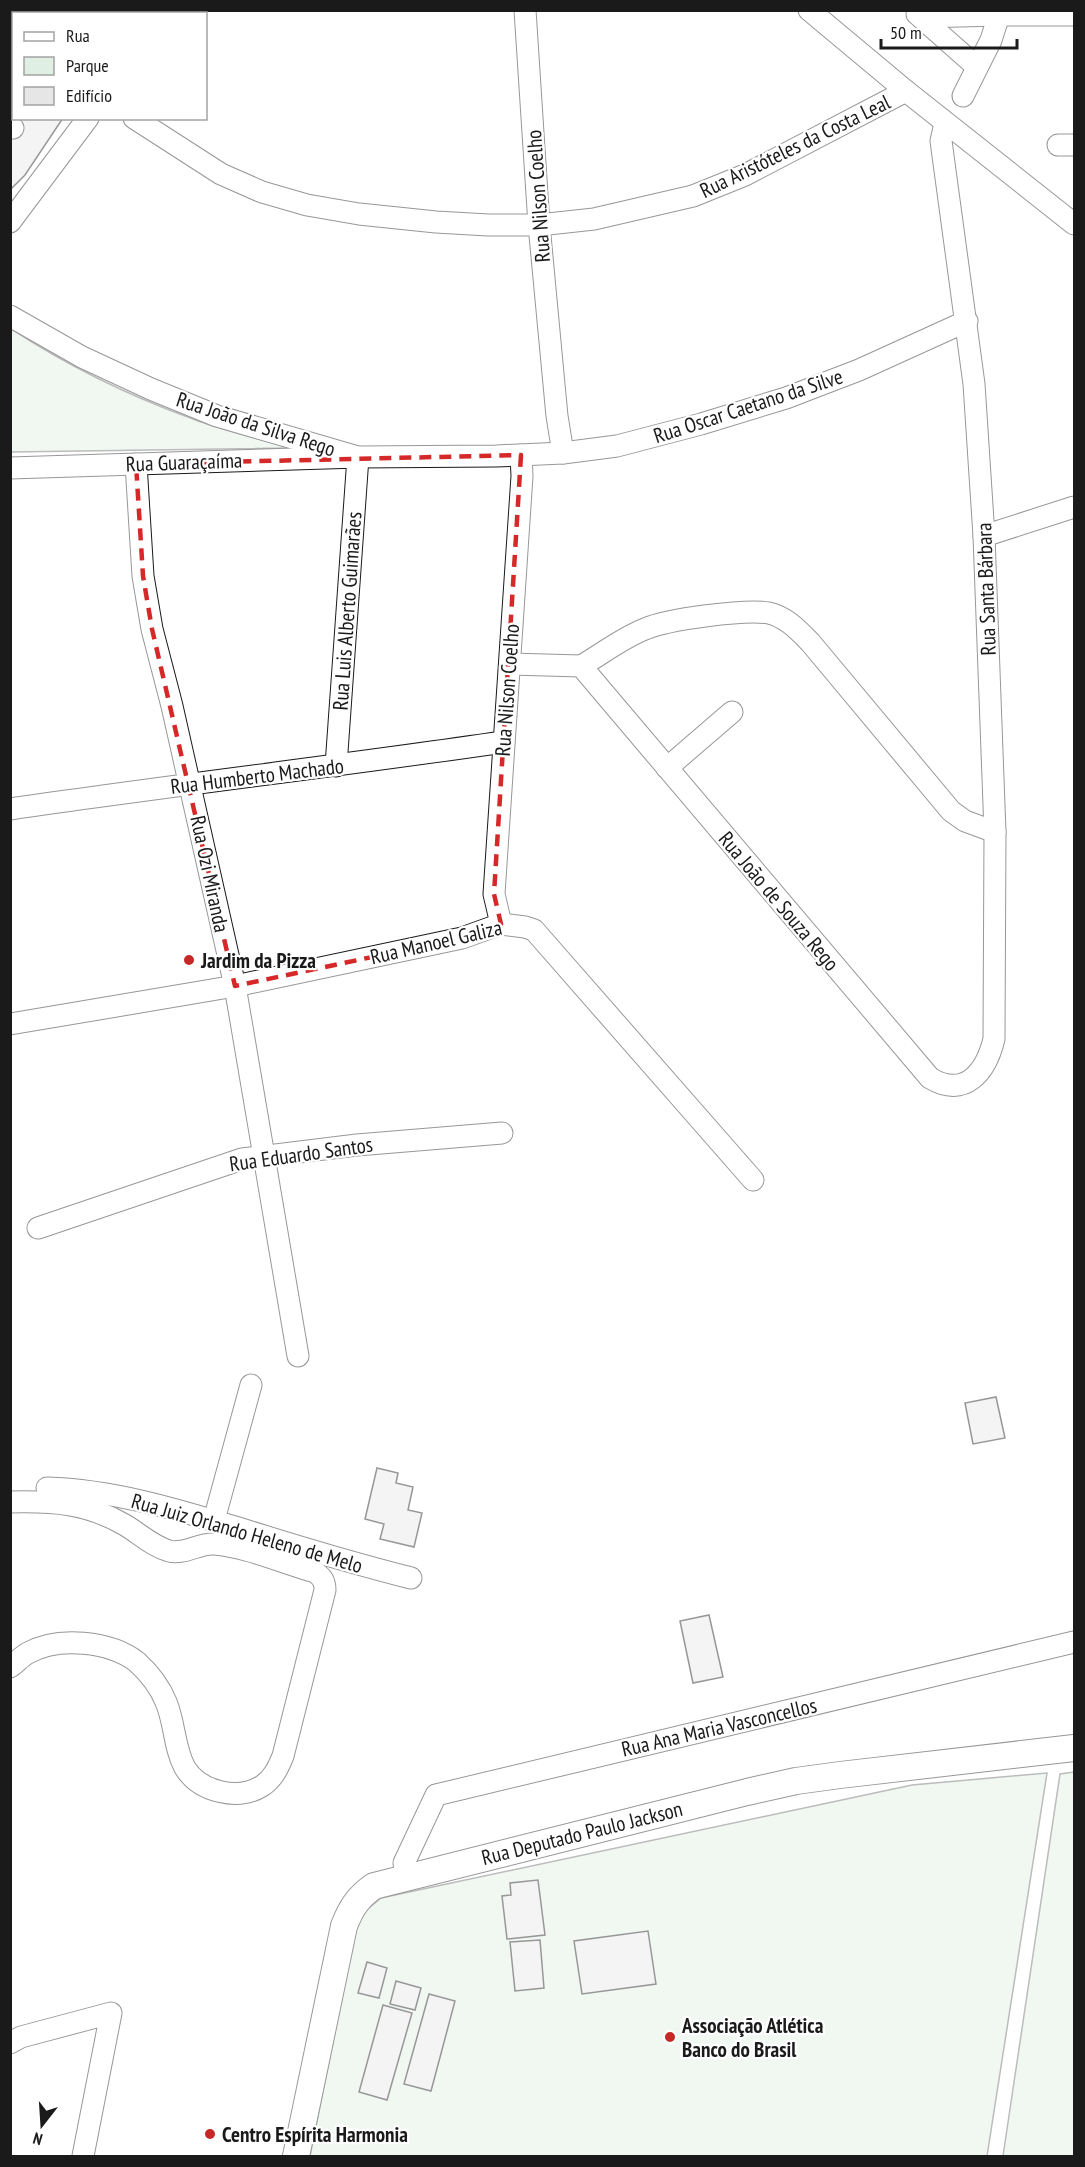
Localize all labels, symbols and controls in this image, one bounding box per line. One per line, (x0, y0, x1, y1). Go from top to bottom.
legend (12, 12, 207, 120)
scale bar (881, 12, 1018, 50)
text: 50 m (890, 21, 922, 44)
text: Rua (66, 24, 90, 47)
text: Parque (66, 54, 109, 77)
text: Edifício (66, 84, 112, 107)
street label: Rua Aristóteles da Costa Leal (695, 88, 895, 204)
street label: Rua Nilson Coelho (520, 129, 556, 263)
street label: Rua Oscar Caetano da Silve (650, 363, 846, 449)
street label: Rua João da Silva Rego (173, 386, 339, 462)
street label: Rua Guaraçaíma (125, 446, 243, 478)
street label: Rua Luis Alberto Guimarães (327, 511, 367, 711)
street label: Rua Santa Bárbara (970, 522, 1002, 656)
street label: Rua Nilson Coelho (489, 623, 525, 757)
street label: Rua Humberto Machado (169, 752, 345, 800)
street label: Rua Ozi Miranda (184, 813, 236, 935)
street label: Rua João de Souza Rego (713, 826, 845, 976)
street label: Rua Manoel Galiza (368, 914, 504, 970)
place label: Jardim da Pizza (200, 947, 316, 974)
marker: Jardim da Pizza (182, 953, 196, 967)
street label: Rua Eduardo Santos (228, 1131, 374, 1177)
street label: Rua Juiz Orlando Heleno de Melo (128, 1487, 366, 1579)
street label: Rua Ana Maria Vasconcellos (619, 1691, 819, 1763)
street label: Rua Deputado Paulo Jackson (479, 1795, 685, 1871)
place label: Associação Atlética Banco do Brasil (681, 2012, 824, 2063)
marker: Associação Atlética Banco do Brasil (663, 2030, 677, 2044)
north arrow (12, 2095, 72, 2155)
place label: Centro Espírita Harmonia (222, 2121, 408, 2148)
marker: Centro Espírita Harmonia (203, 2127, 217, 2141)
text: N (31, 2129, 45, 2150)

